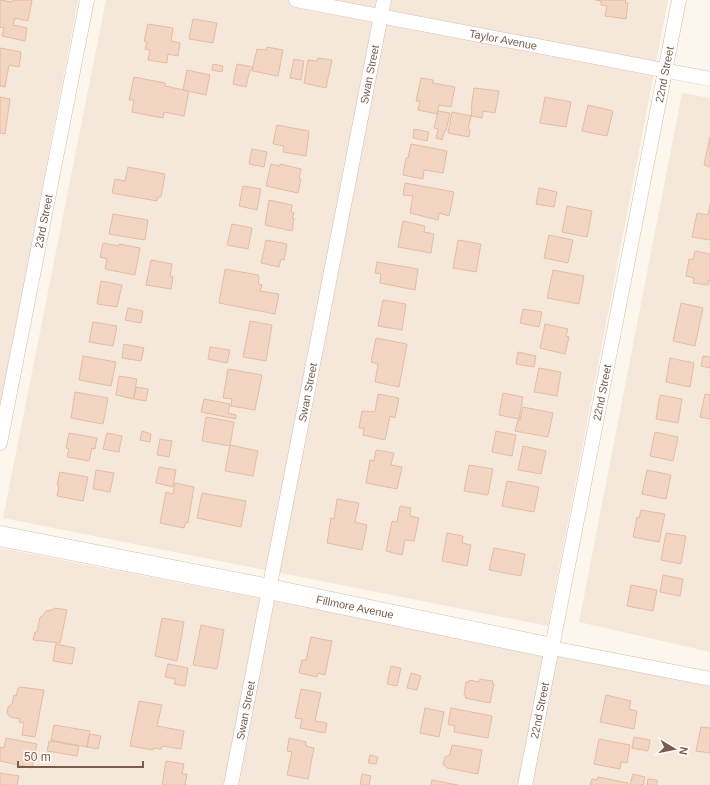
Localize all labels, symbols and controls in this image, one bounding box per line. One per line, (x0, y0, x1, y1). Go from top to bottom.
street label: Taylor Avenue (468, 27, 538, 52)
street label: Swan Street (358, 44, 381, 105)
street label: 22nd Street (653, 45, 676, 104)
street label: 23rd Street (32, 193, 55, 249)
street label: Swan Street (296, 362, 319, 423)
street label: 22nd Street (591, 363, 613, 422)
street label: Fillmore Avenue (315, 593, 395, 621)
street label: Swan Street (234, 680, 257, 741)
street label: 22nd Street (528, 681, 551, 740)
north arrow (654, 729, 694, 769)
scale bar (18, 743, 143, 769)
text: N (677, 746, 690, 756)
text: 50 m (24, 750, 51, 764)

